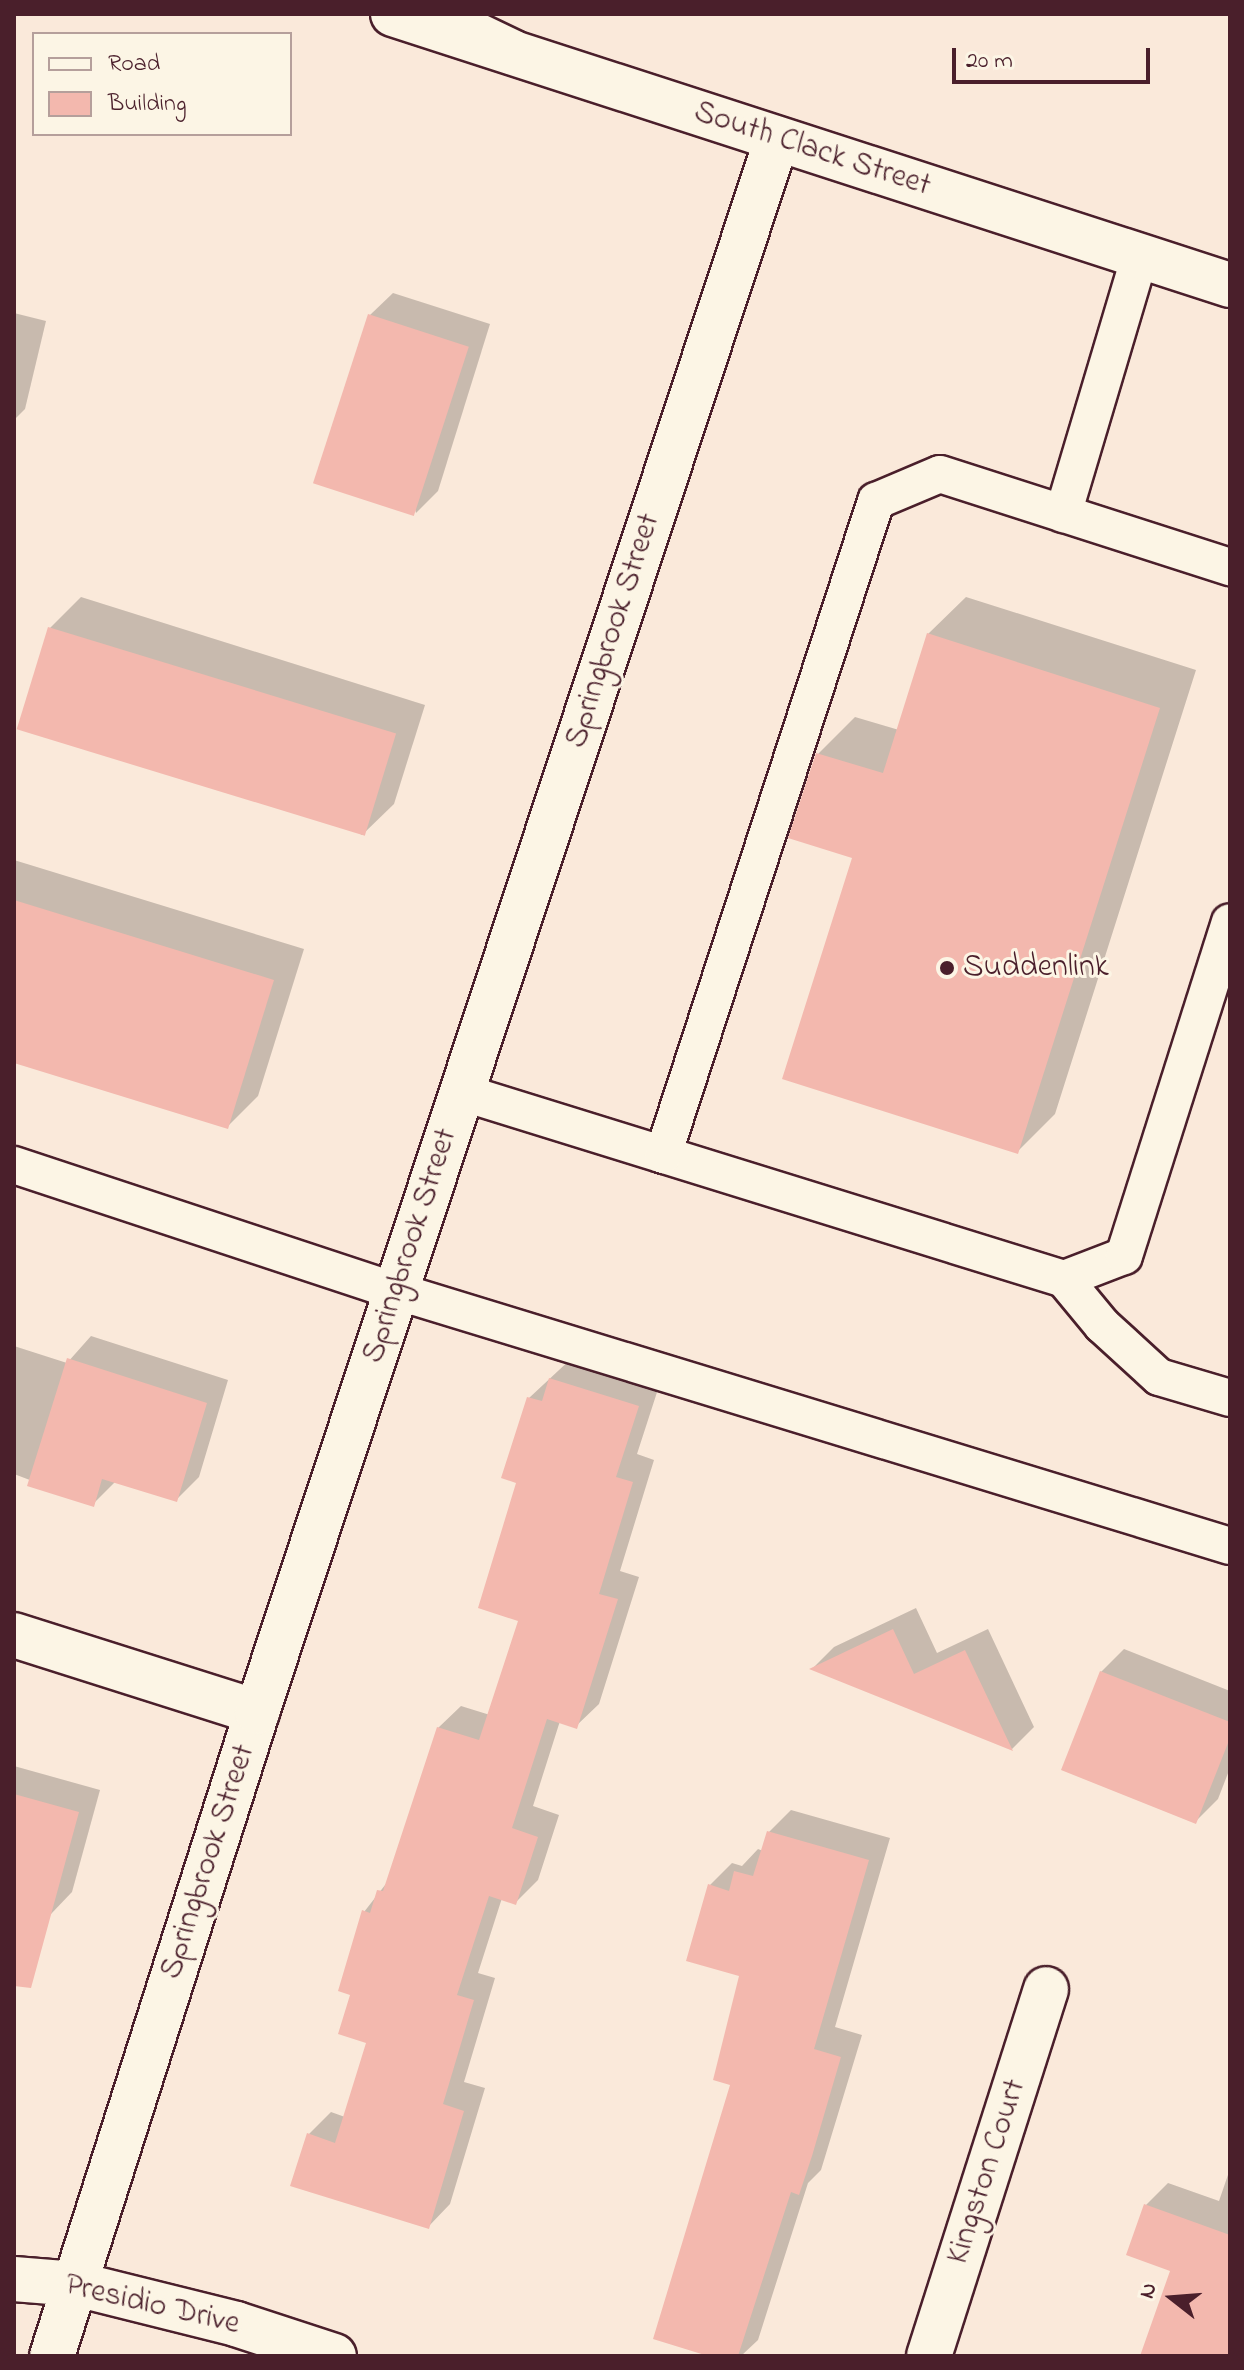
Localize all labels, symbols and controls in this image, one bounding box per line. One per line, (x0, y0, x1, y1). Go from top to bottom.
legend (32, 32, 292, 136)
scale bar (956, 32, 1154, 82)
text: 20 m (966, 44, 1013, 79)
text: Road (108, 47, 160, 82)
text: Building (108, 87, 187, 122)
street label: South Clack Street (689, 94, 935, 206)
street label: Springbrook Street (558, 509, 670, 753)
place label: Suddenlink (963, 949, 1109, 987)
marker: Suddenlink (938, 959, 956, 977)
street label: Springbrook Street (355, 1124, 467, 1368)
street label: Springbrook Street (153, 1740, 265, 1984)
street label: Kingston Court (940, 2075, 1036, 2269)
north arrow (1132, 2258, 1212, 2338)
street label: Presidio Drive (61, 2267, 243, 2345)
text: N (1132, 2279, 1167, 2303)

